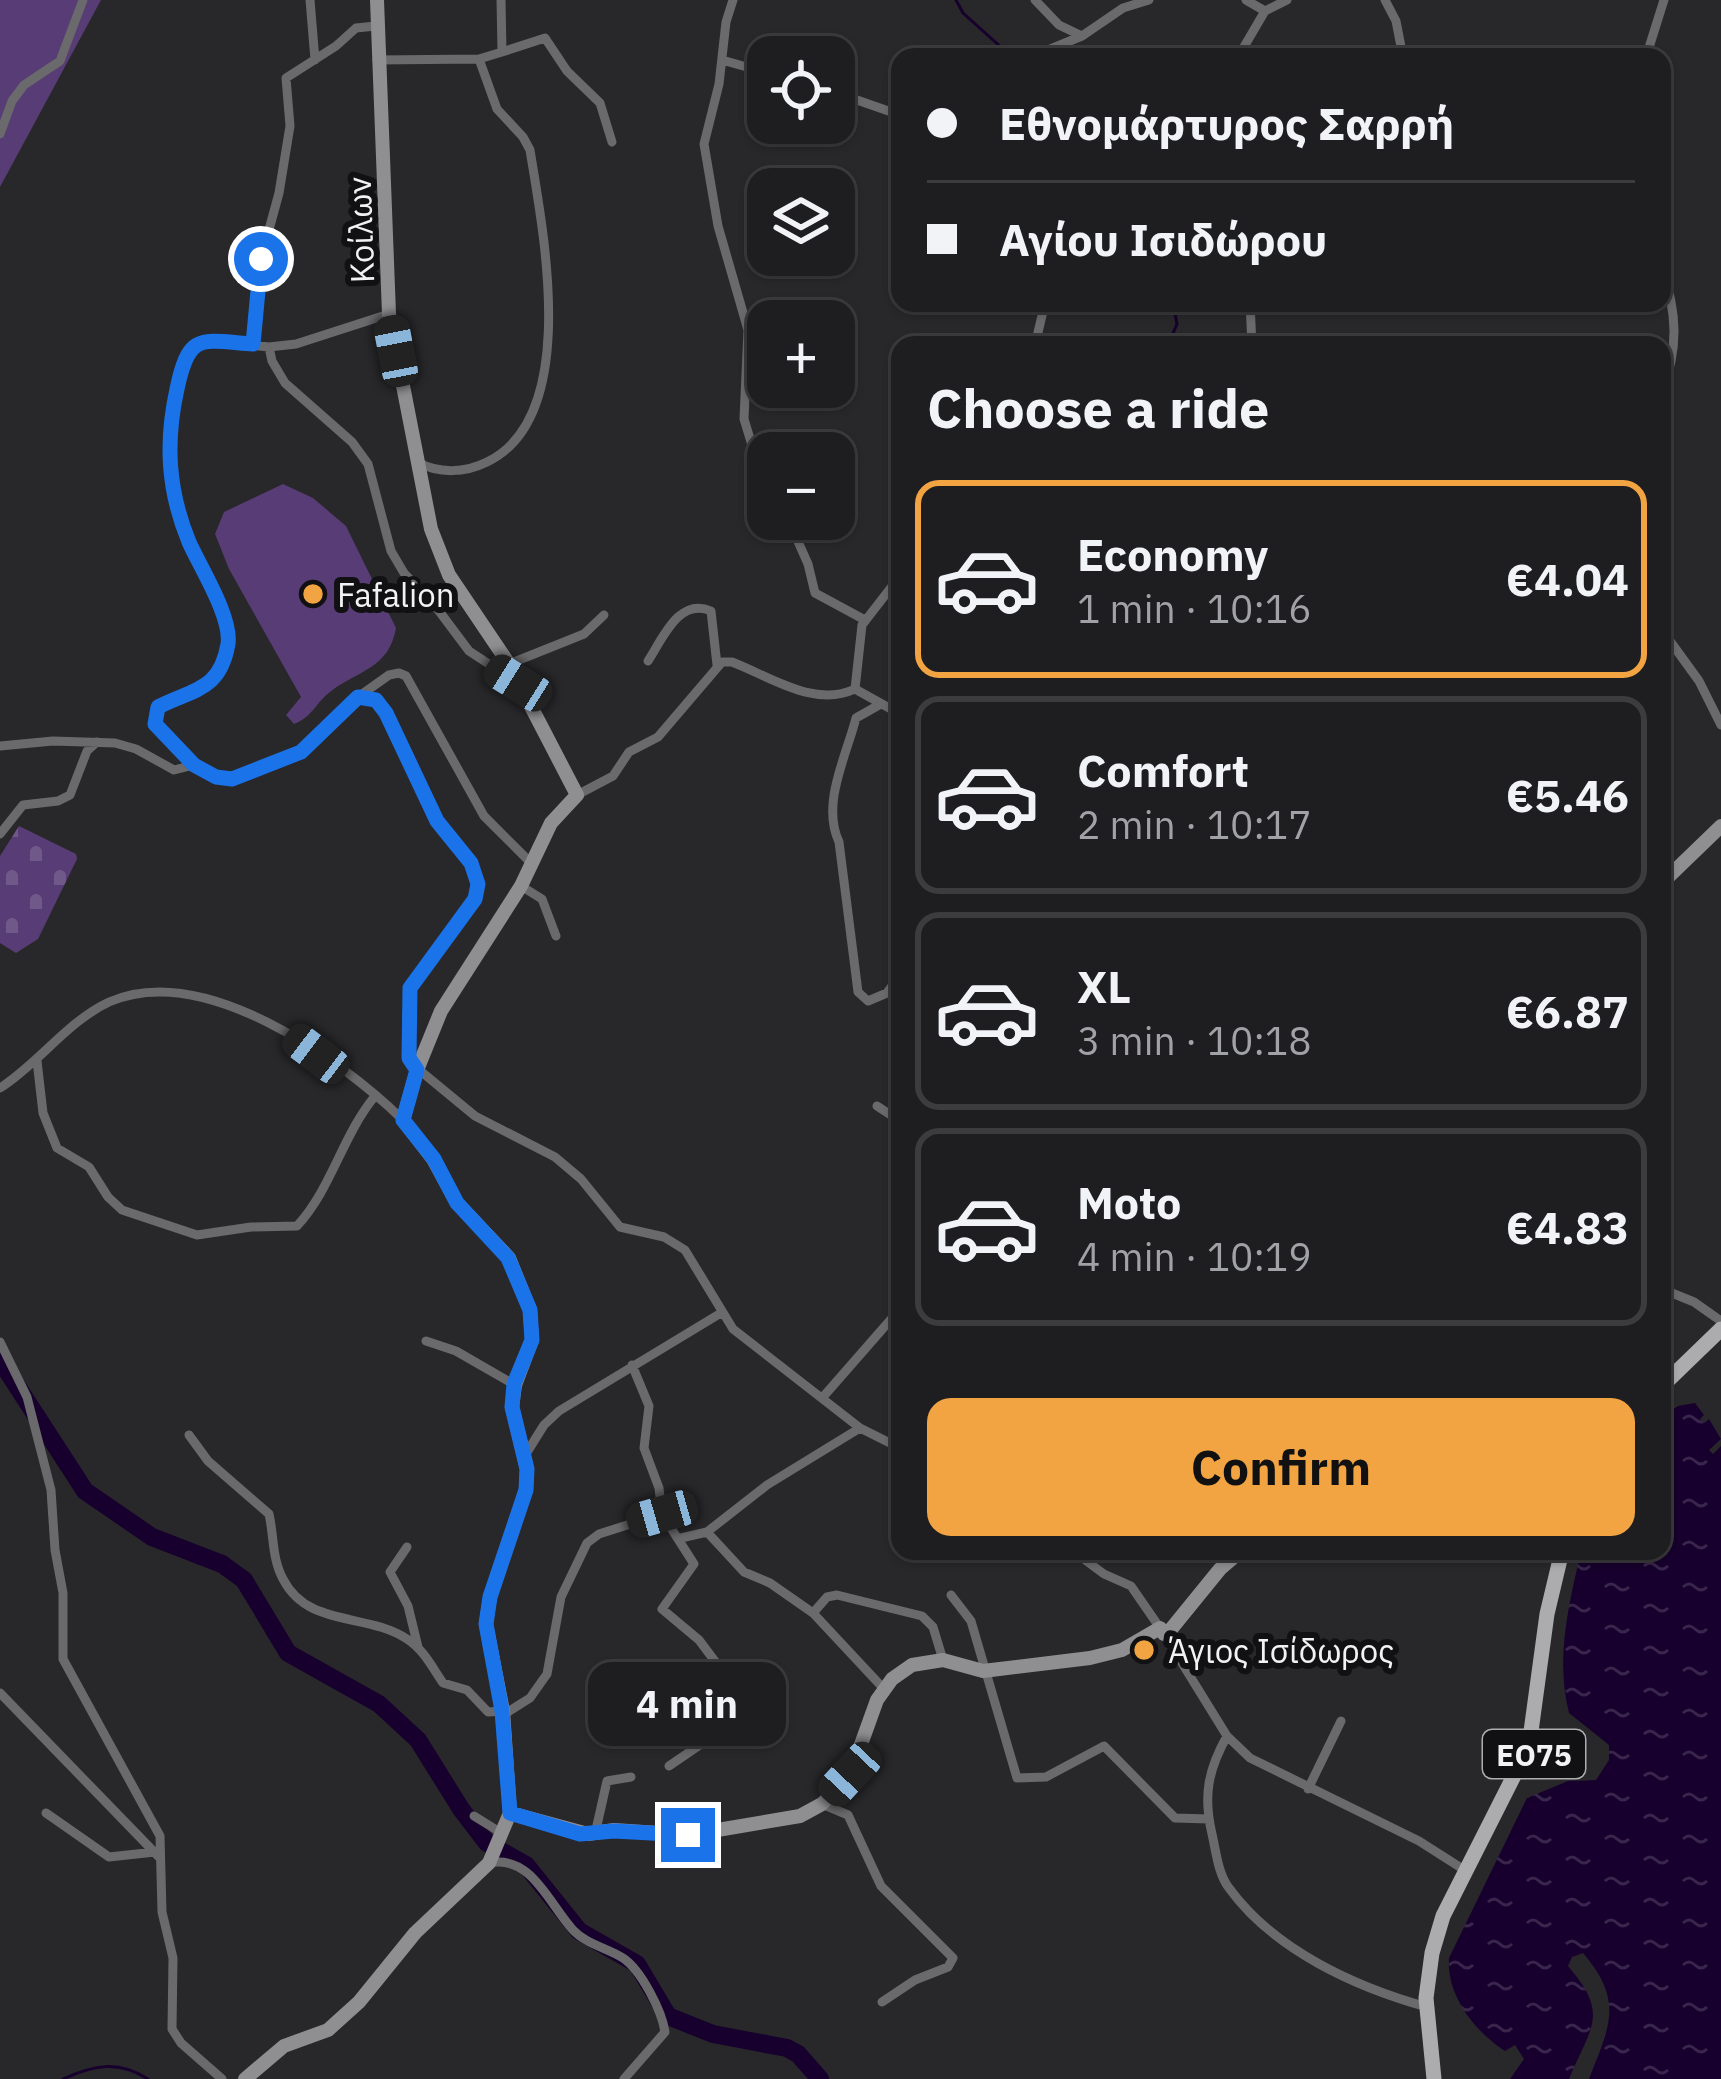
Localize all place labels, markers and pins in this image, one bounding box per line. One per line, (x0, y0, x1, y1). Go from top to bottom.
place label: Fafalion (337, 573, 455, 616)
marker: Fafalion (300, 581, 326, 607)
place label: Άγιος Ισίδωρος (1168, 1629, 1394, 1672)
marker: Άγιος Ισίδωρος (1131, 1637, 1157, 1663)

